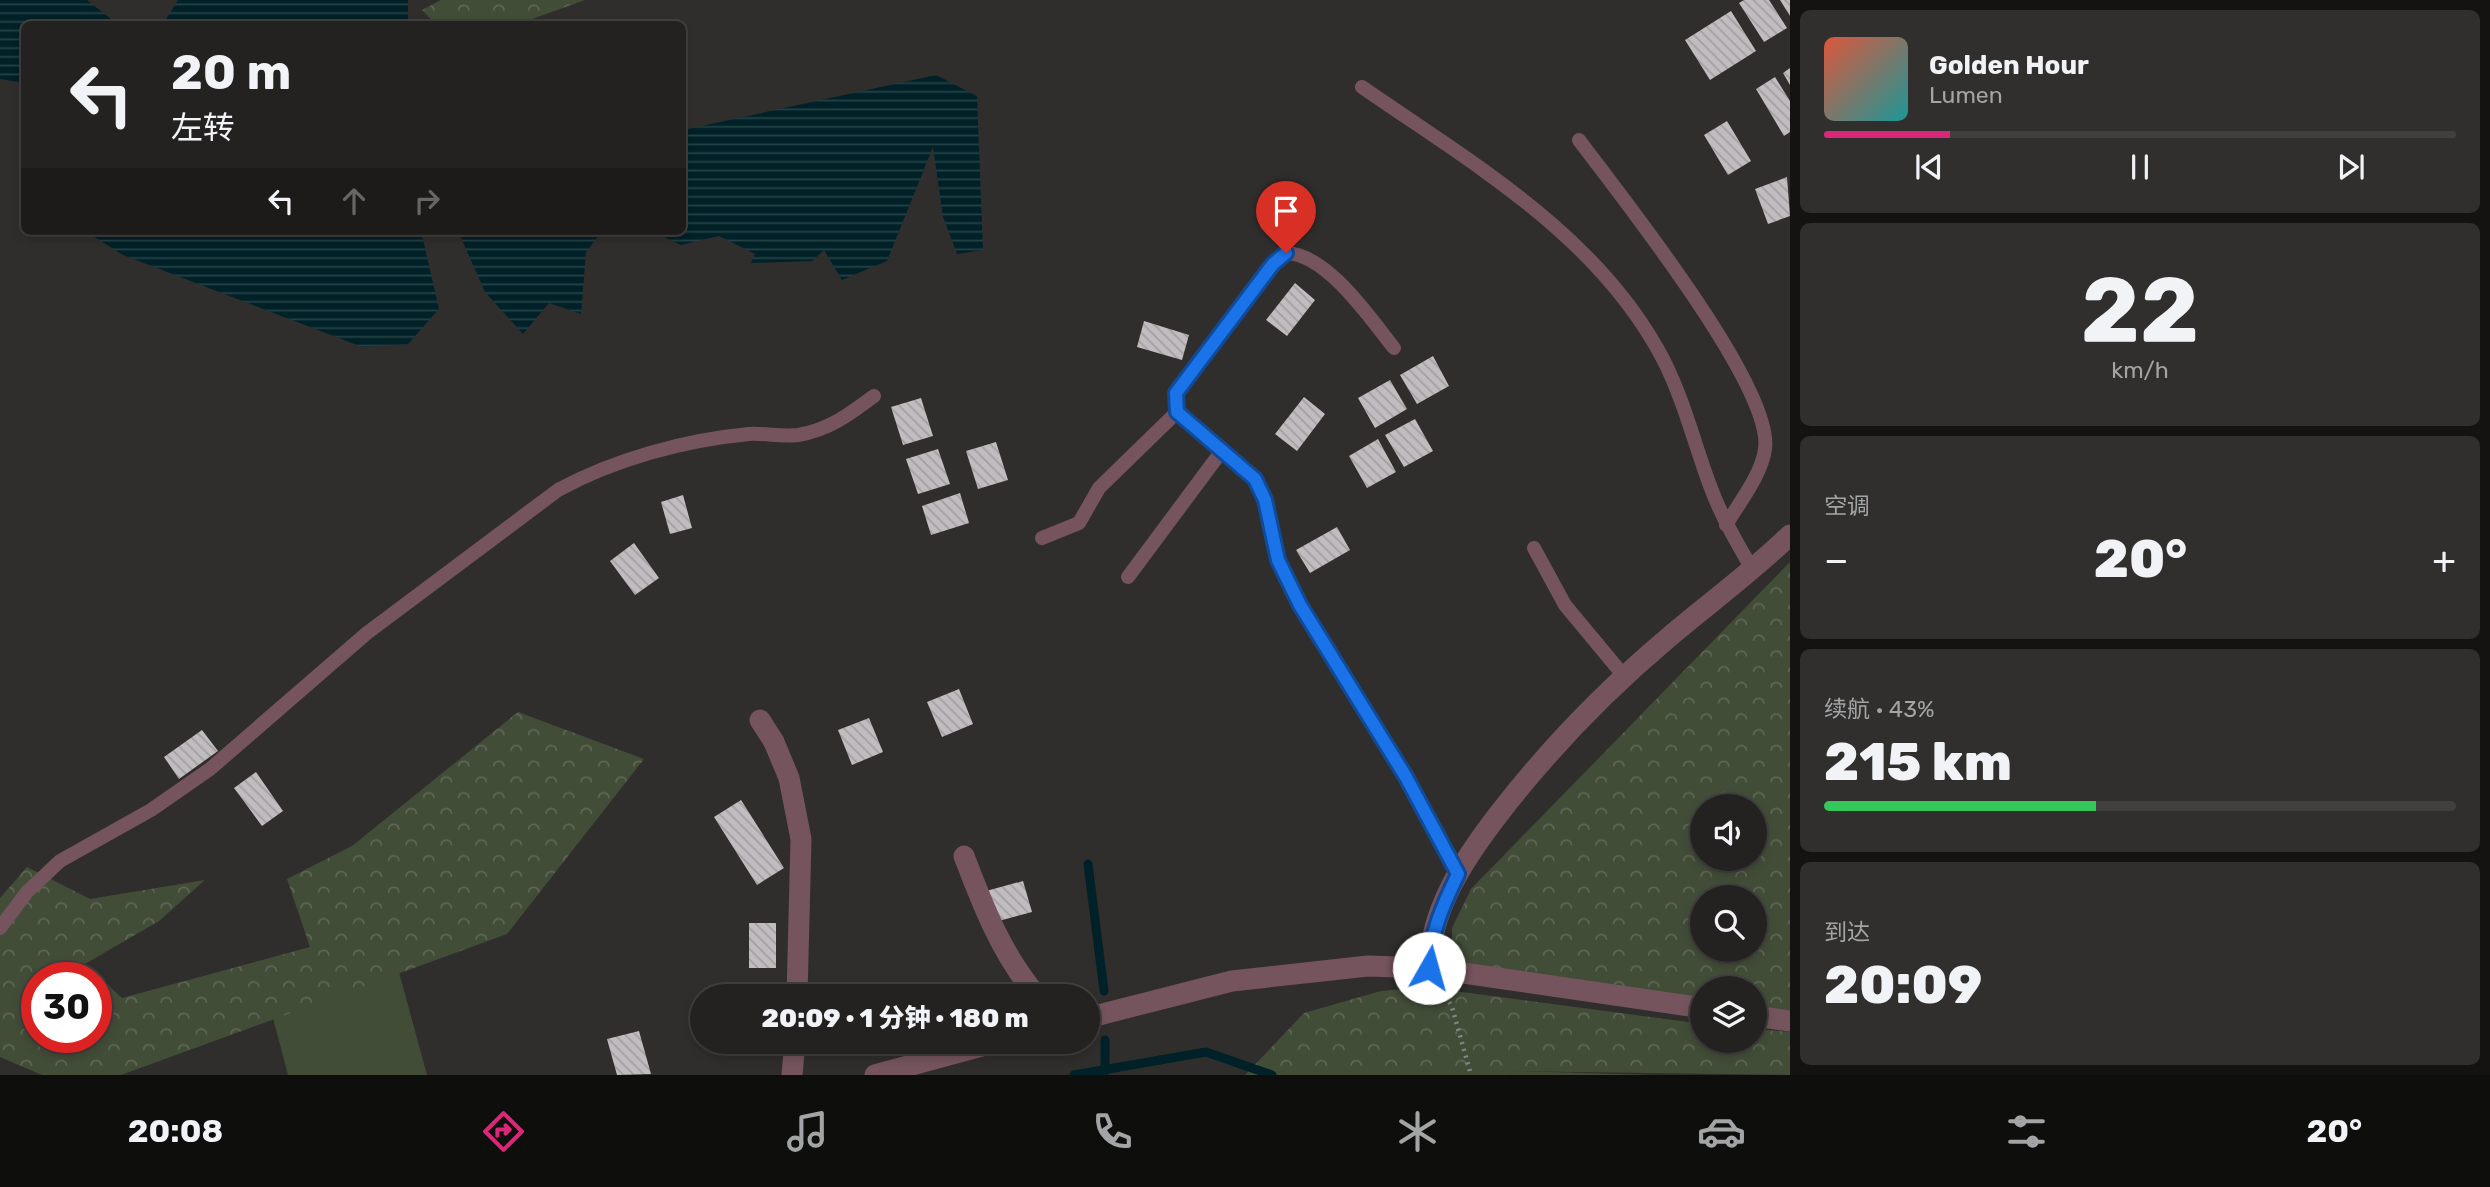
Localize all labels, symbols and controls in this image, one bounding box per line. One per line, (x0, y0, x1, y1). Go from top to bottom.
text: 20 m (171, 43, 292, 101)
icon: left (56, 49, 147, 140)
text: Golden Hour (1929, 50, 2089, 81)
text: Lumen (1929, 81, 2003, 109)
text: 左转 (171, 109, 235, 147)
icon: previous (1910, 148, 1948, 186)
icon: pause (2121, 148, 2159, 186)
icon: next (2332, 148, 2370, 186)
pin (1256, 181, 1316, 253)
icon: left (262, 182, 300, 220)
icon: ahead (335, 182, 373, 220)
icon: right (408, 182, 446, 220)
icon: arrive (1267, 192, 1305, 230)
text: 22 (2081, 256, 2199, 364)
text: km/h (2111, 356, 2169, 384)
text: 空调 (1824, 492, 1870, 520)
text: 20° (2094, 528, 2187, 590)
text: − (1824, 537, 1849, 583)
text: + (2432, 537, 2456, 583)
text: 续航 · 43% (1824, 695, 1934, 723)
text: 215 km (1824, 731, 2012, 793)
map controls (1690, 794, 1767, 1053)
button: sound (1690, 794, 1767, 871)
button: search (1690, 885, 1767, 962)
text: 到达 (1824, 918, 1870, 946)
position arrow (1392, 931, 1466, 1005)
text: 20:09 (1824, 954, 1982, 1016)
speed limit sign: 30 (21, 962, 112, 1053)
button: layers (1690, 976, 1767, 1053)
text: 20:09 · 1 分钟 · 180 m (761, 1003, 1029, 1034)
icon: directions (479, 1107, 528, 1156)
icon: music (783, 1107, 832, 1156)
icon: phone (1088, 1107, 1137, 1156)
icon: climate (1393, 1107, 1442, 1156)
icon: car (1697, 1107, 1746, 1156)
icon: filters (2002, 1107, 2051, 1156)
text: 20:08 (128, 1112, 223, 1150)
text: 20° (2306, 1112, 2362, 1150)

